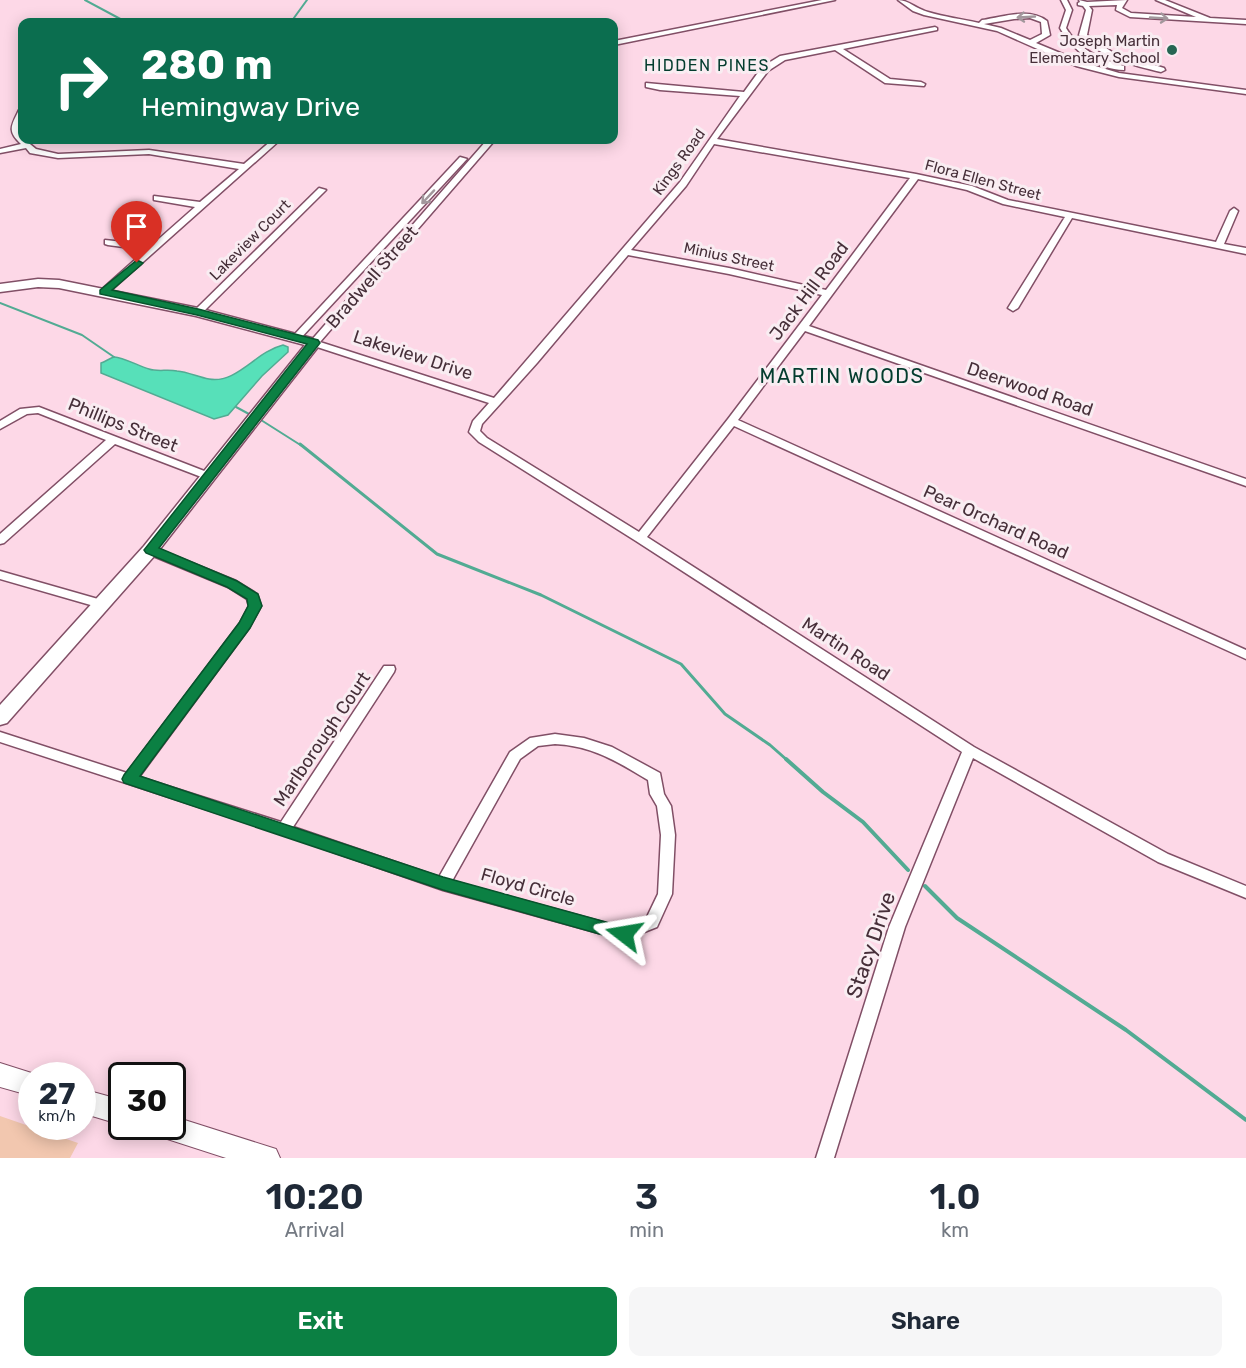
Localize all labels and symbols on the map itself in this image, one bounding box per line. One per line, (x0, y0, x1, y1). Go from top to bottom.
one-way arrow (1016, 12, 1036, 23)
one-way arrow (1149, 12, 1169, 23)
place label: Joseph Martin Elementary School (1029, 32, 1160, 67)
marker: Joseph Martin Elementary School (1165, 43, 1179, 57)
district label: HIDDEN PINES (644, 56, 770, 75)
street label: Kings Road (649, 125, 709, 199)
street label: Flora Ellen Street (923, 156, 1043, 204)
one-way arrow (421, 189, 435, 204)
street label: Lakeview Court (206, 196, 294, 284)
pin (111, 201, 162, 263)
street label: Bradwell Street (321, 221, 423, 333)
street label: Jack Hill Road (765, 237, 853, 345)
street label: Minius Street (682, 239, 776, 275)
street label: Lakeview Drive (350, 325, 476, 385)
street label: Deerwood Road (964, 357, 1096, 421)
district label: MARTIN WOODS (760, 364, 924, 388)
street label: Phillips Street (65, 393, 181, 457)
street label: Pear Orchard Road (920, 480, 1072, 564)
street label: Martin Road (798, 612, 894, 686)
street label: Marlborough Court (269, 668, 375, 810)
street label: Floyd Circle (478, 863, 578, 911)
street label: Stacy Drive (841, 888, 900, 1001)
position arrow (592, 902, 656, 966)
speed limit sign: 30 (108, 1062, 186, 1140)

